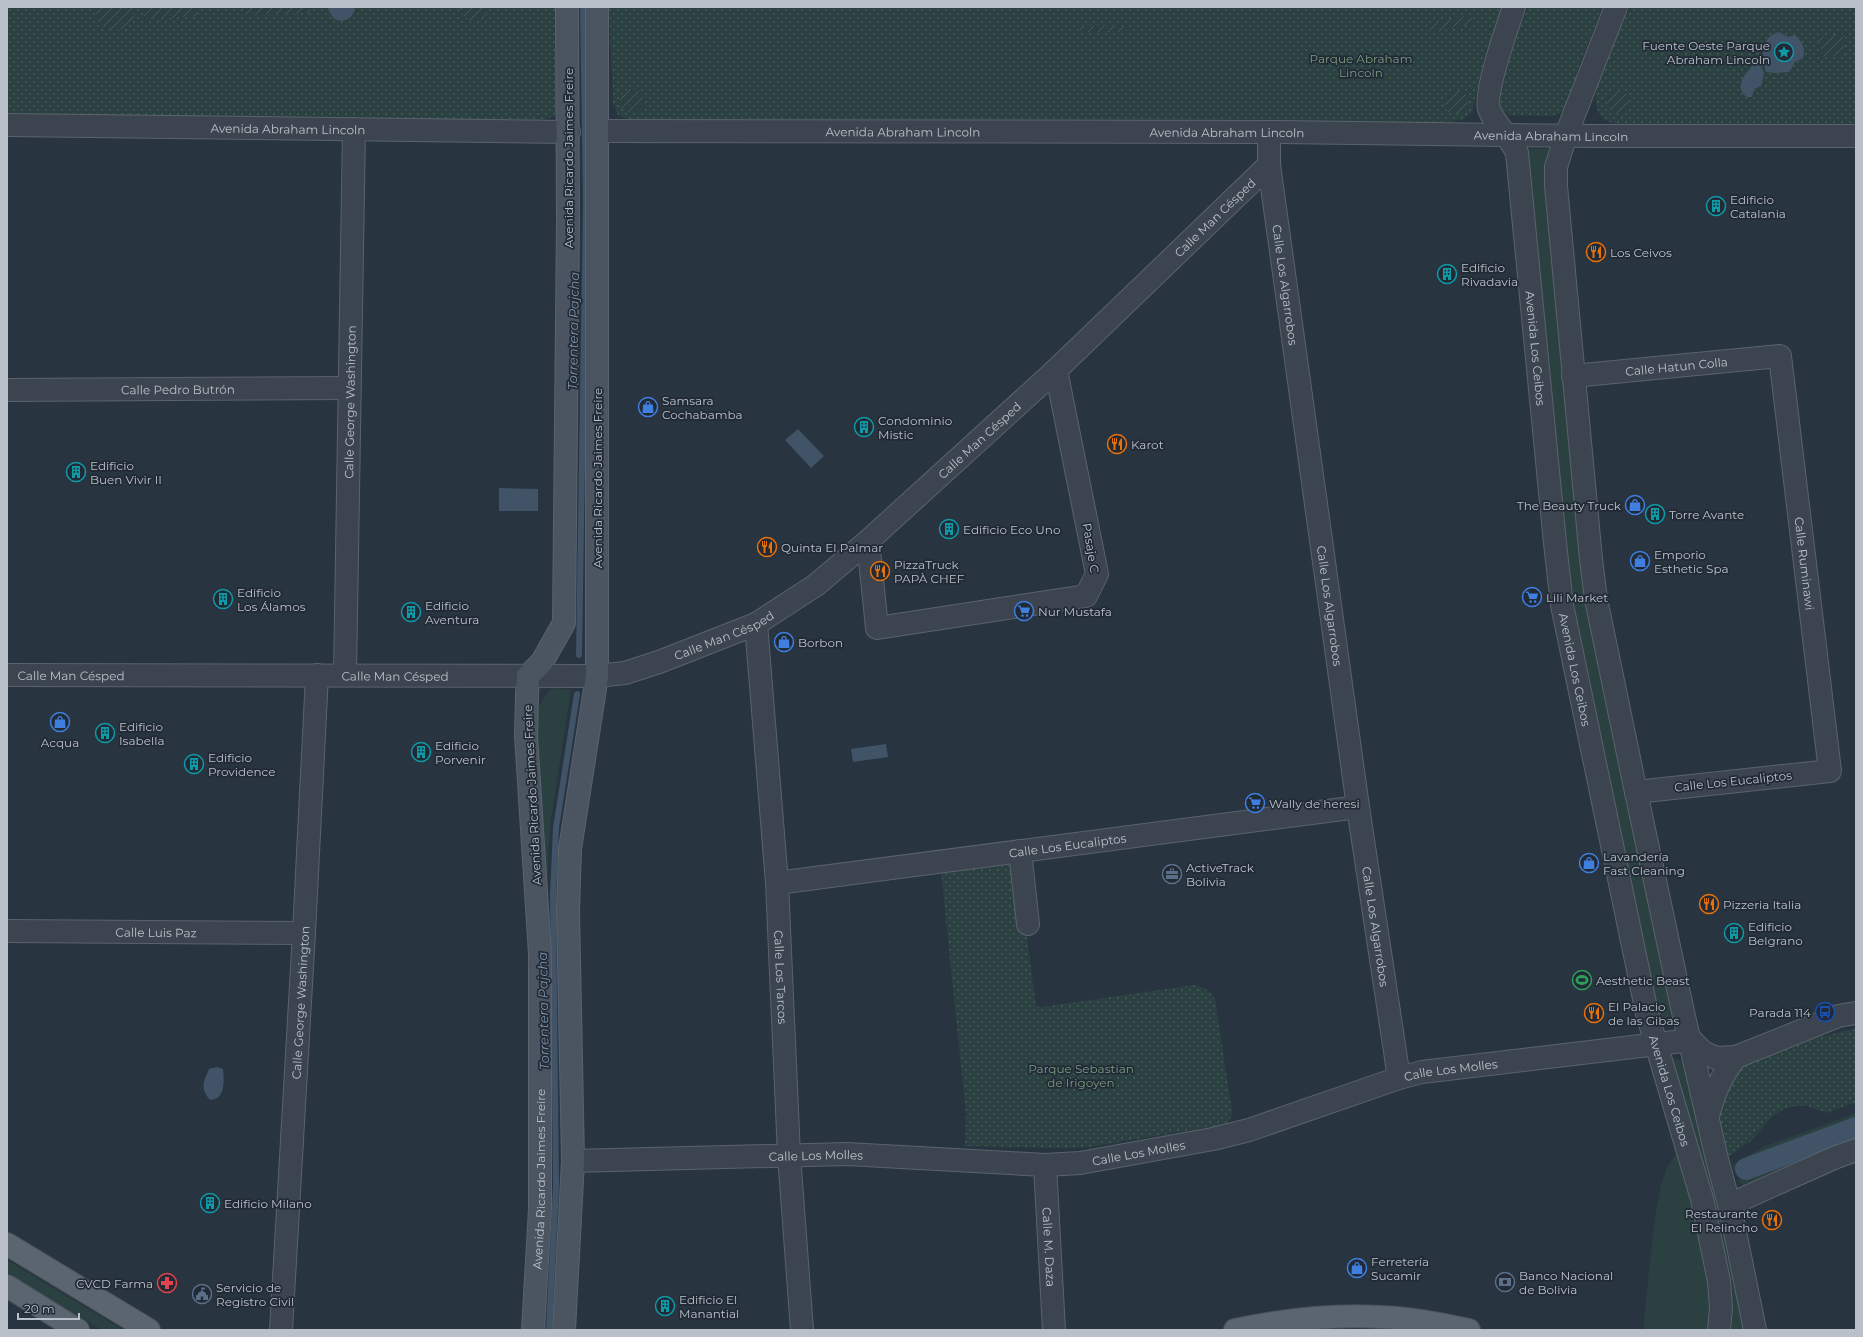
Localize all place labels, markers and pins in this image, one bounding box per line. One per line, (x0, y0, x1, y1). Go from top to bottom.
place label: Fuente Oeste Parque Abraham Lincoln (1642, 38, 1770, 67)
place icon: Fuente Oeste Parque Abraham Lincoln (1773, 41, 1795, 63)
place label: Edificio Catalania (1730, 192, 1786, 221)
building icon: Edificio Catalania (1705, 195, 1727, 217)
restaurant icon: Los Ceivos (1585, 241, 1607, 263)
place label: Los Ceivos (1610, 245, 1672, 260)
place label: Edificio Rivadavia (1461, 260, 1518, 289)
building icon: Edificio Rivadavia (1436, 263, 1458, 285)
place label: Samsara Cochabamba (662, 393, 743, 422)
shop icon: Samsara Cochabamba (637, 396, 659, 418)
place label: Condominio Mistic (878, 413, 952, 442)
building icon: Condominio Mistic (853, 416, 875, 438)
restaurant icon: Karot (1106, 433, 1128, 455)
place label: Karot (1131, 437, 1164, 452)
place label: Edificio Buen Vivir II (90, 458, 162, 487)
building icon: Edificio Buen Vivir II (65, 461, 87, 483)
shop icon: The Beauty Truck (1624, 494, 1646, 516)
place label: The Beauty Truck (1517, 498, 1622, 513)
building icon: Torre Avante (1644, 503, 1666, 525)
place label: Torre Avante (1669, 507, 1744, 522)
building icon: Edificio Eco Uno (938, 518, 960, 540)
place label: Edificio Eco Uno (963, 522, 1060, 537)
restaurant icon: Quinta El Palmar (756, 536, 778, 558)
place label: Quinta El Palmar (781, 540, 883, 555)
place label: Emporio Esthetic Spa (1654, 547, 1729, 576)
shop icon: Emporio Esthetic Spa (1629, 550, 1651, 572)
place label: PizzaTruck PAPÀ CHEF (894, 557, 965, 586)
restaurant icon: PizzaTruck PAPÀ CHEF (869, 560, 891, 582)
place label: Edificio Los Álamos (237, 585, 306, 614)
supermarket icon: Lili Market (1521, 586, 1543, 608)
building icon: Edificio Los Álamos (212, 588, 234, 610)
place label: Lili Market (1546, 590, 1608, 605)
place label: Edificio Aventura (425, 598, 479, 627)
supermarket icon: Nur Mustafa (1013, 600, 1035, 622)
building icon: Edificio Aventura (400, 601, 422, 623)
place label: Nur Mustafa (1038, 604, 1112, 619)
shop icon: Borbon (773, 631, 795, 653)
place label: Borbon (798, 635, 843, 650)
shop icon: Acqua (49, 711, 71, 733)
place label: Edificio Isabella (119, 719, 164, 748)
building icon: Edificio Isabella (94, 722, 116, 744)
place label: Acqua (41, 735, 79, 750)
place label: Edificio Porvenir (435, 738, 486, 767)
building icon: Edificio Porvenir (410, 741, 432, 763)
place label: Edificio Providence (208, 750, 275, 779)
building icon: Edificio Providence (183, 753, 205, 775)
supermarket icon: Wally de heresi (1244, 792, 1266, 814)
place label: Wally de heresi (1269, 796, 1360, 811)
place label: Lavandería Fast Cleaning (1603, 849, 1685, 878)
shop icon: Lavandería Fast Cleaning (1578, 852, 1600, 874)
place label: ActiveTrack Bolivia (1186, 860, 1255, 889)
office icon: ActiveTrack Bolivia (1161, 863, 1183, 885)
restaurant icon: Pizzeria Italia (1698, 893, 1720, 915)
place label: Pizzeria Italia (1723, 897, 1801, 912)
place label: Edificio Belgrano (1748, 919, 1803, 948)
building icon: Edificio Belgrano (1723, 922, 1745, 944)
sports icon: Aesthetic Beast (1571, 969, 1593, 991)
place label: Aesthetic Beast (1596, 973, 1690, 988)
place label: El Palacio de las Gibas (1608, 999, 1680, 1028)
bus stop icon: Parada 114 (1814, 1001, 1836, 1023)
restaurant icon: El Palacio de las Gibas (1583, 1002, 1605, 1024)
place label: Parada 114 (1749, 1005, 1811, 1020)
building icon: Edificio Milano (199, 1192, 221, 1214)
place label: Edificio Milano (224, 1196, 312, 1211)
place label: Restaurante El Relincho (1685, 1206, 1758, 1235)
restaurant icon: Restaurante El Relincho (1761, 1209, 1783, 1231)
place label: Ferretería Sucamir (1371, 1254, 1429, 1283)
shop icon: Ferretería Sucamir (1346, 1257, 1368, 1279)
place label: Banco Nacional de Bolivia (1519, 1268, 1613, 1297)
bank icon: Banco Nacional de Bolivia (1494, 1271, 1516, 1293)
pharmacy icon: CVCD Farma (156, 1272, 178, 1294)
place label: CVCD Farma (76, 1276, 153, 1291)
place label: Servicio de Registro Civil (216, 1280, 294, 1309)
public building icon: Servicio de Registro Civil (191, 1283, 213, 1305)
place label: Edificio El Manantial (679, 1292, 739, 1321)
building icon: Edificio El Manantial (654, 1295, 676, 1317)

